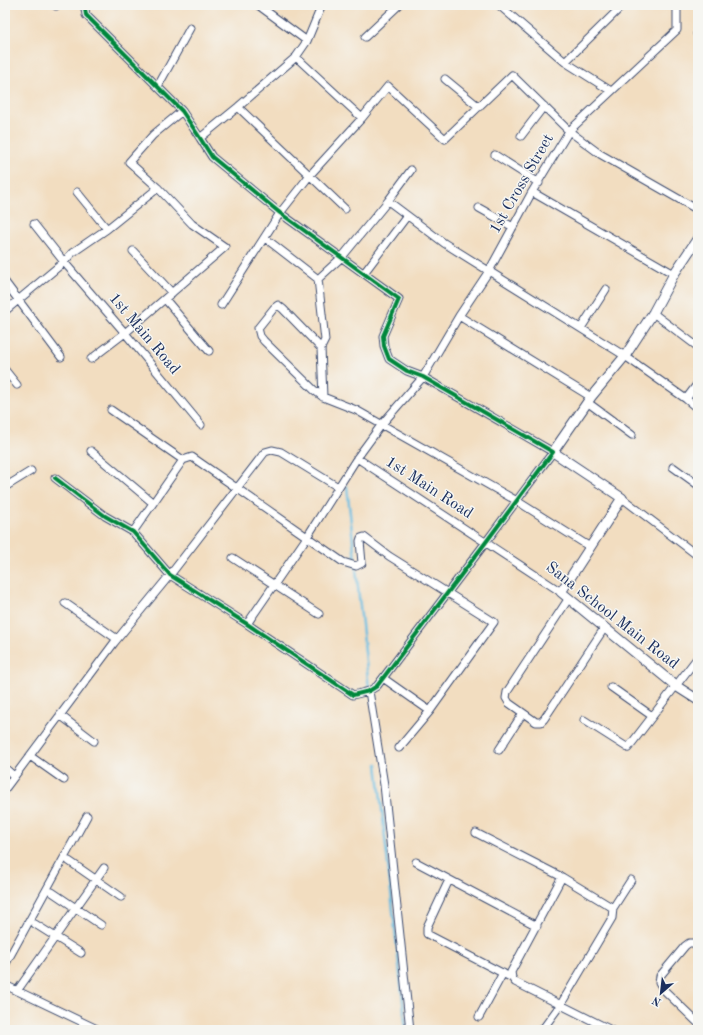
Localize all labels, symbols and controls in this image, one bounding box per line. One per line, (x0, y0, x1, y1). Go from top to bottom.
street label: 1st Cross Street (487, 131, 557, 237)
street label: 1st Main Road (106, 290, 182, 378)
street label: 1st Main Road (382, 454, 476, 522)
street label: Sana School Main Road (543, 559, 681, 673)
north arrow (641, 973, 681, 1013)
text: N (650, 993, 663, 1007)

